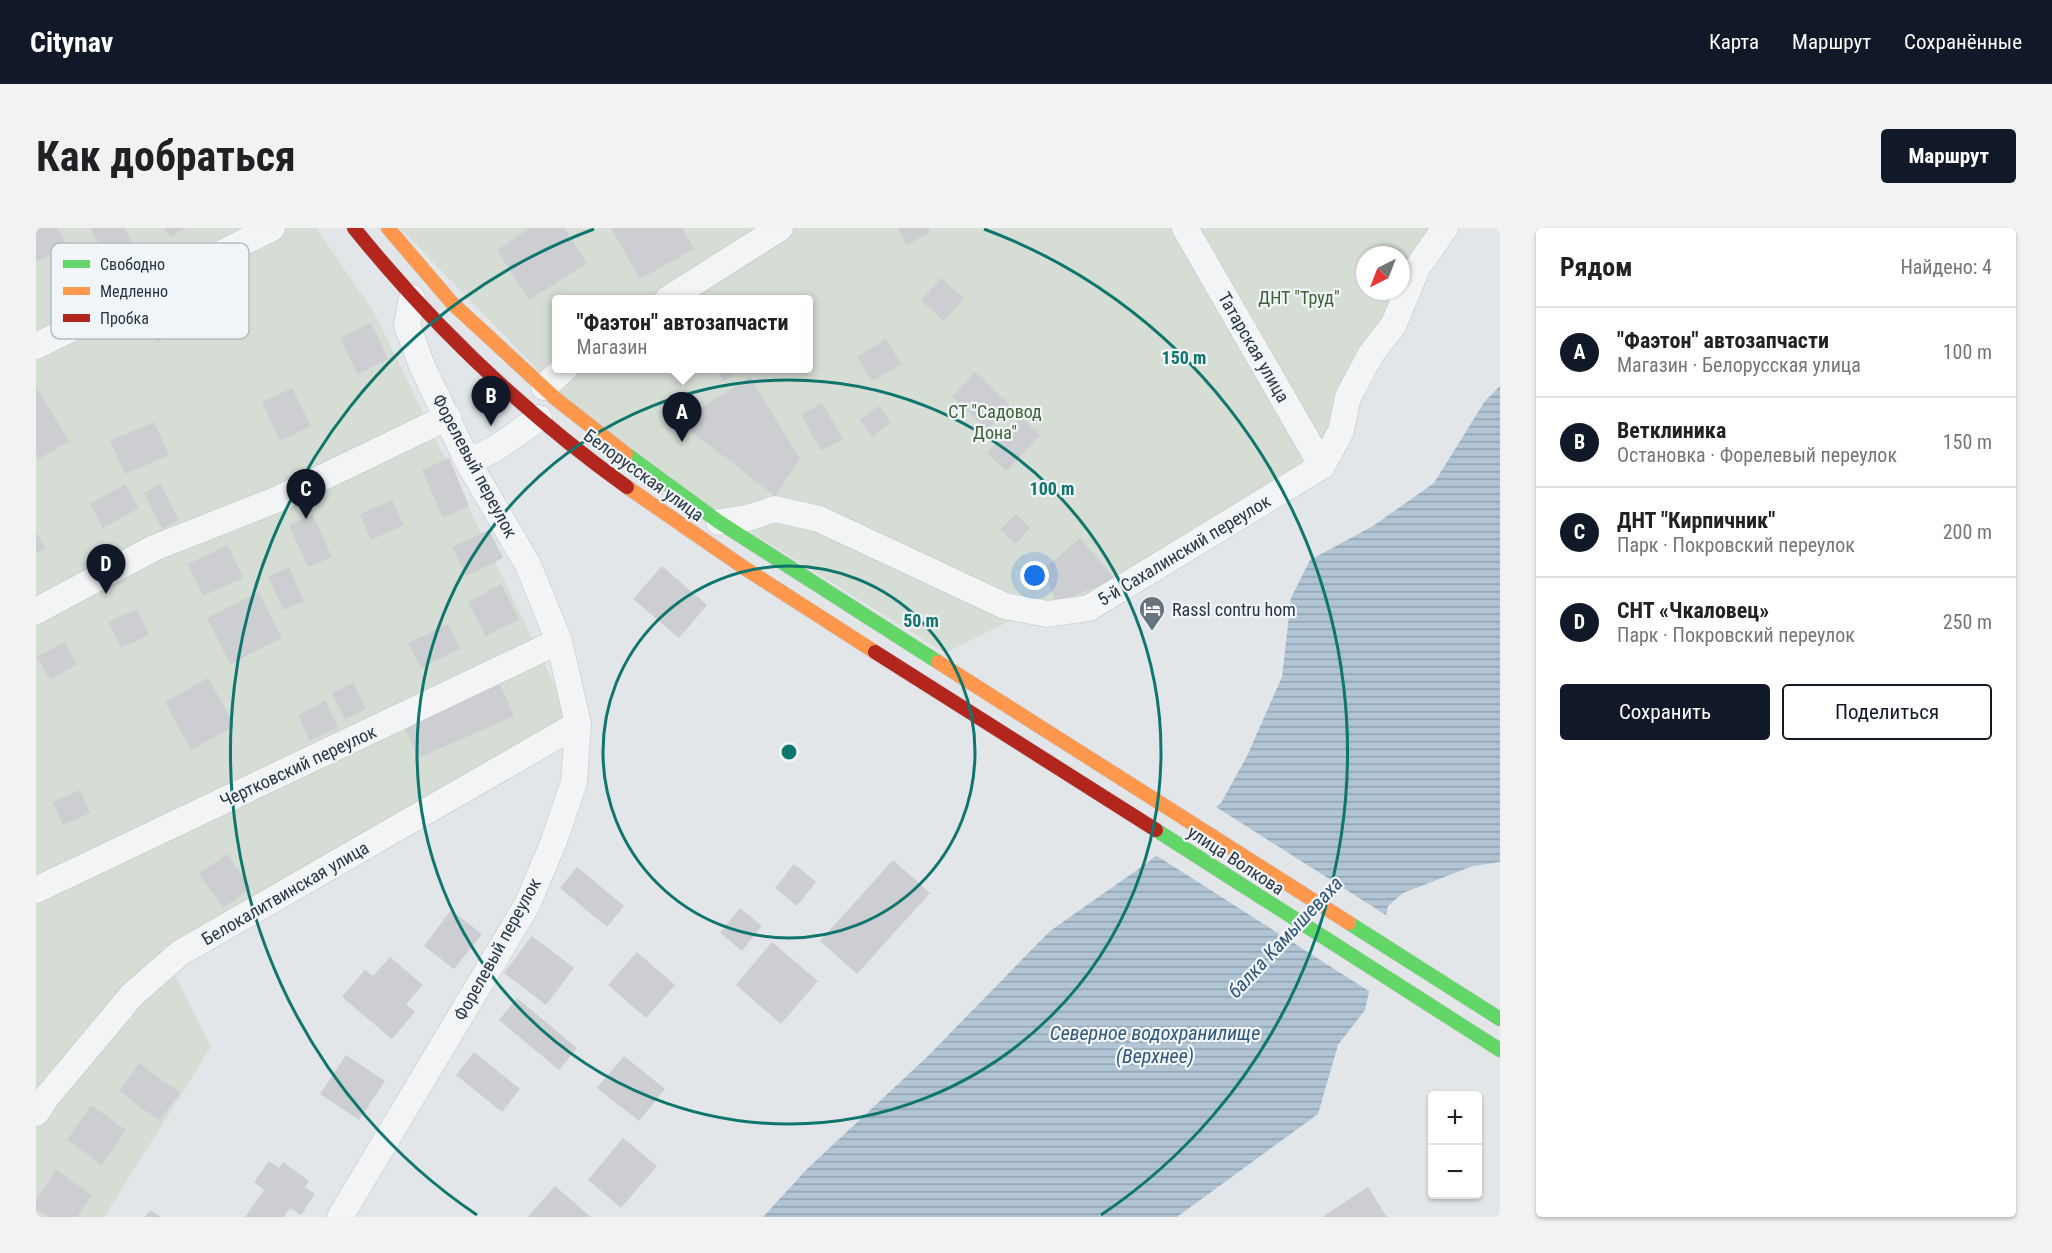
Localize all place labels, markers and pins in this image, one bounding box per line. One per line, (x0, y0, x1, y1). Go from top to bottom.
pin: B (472, 376, 510, 426)
pin: A (662, 392, 702, 442)
pin: C (286, 470, 326, 519)
pin: D (86, 544, 126, 594)
hotel icon: Rassl contru hom (1137, 594, 1167, 632)
place label: Rassl contru hom (1172, 599, 1296, 620)
centre of rings (779, 742, 799, 762)

